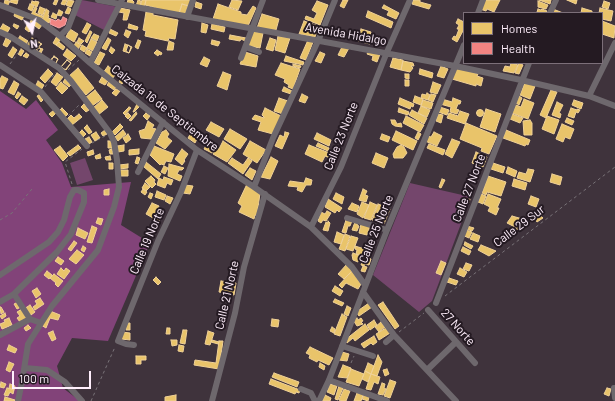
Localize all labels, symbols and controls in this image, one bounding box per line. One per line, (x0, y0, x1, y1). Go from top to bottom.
north arrow (12, 12, 52, 52)
legend (463, 12, 603, 64)
street label: Avenida Hidalgo (304, 20, 388, 48)
text: Homes (501, 21, 537, 35)
text: N (29, 37, 39, 51)
text: Health (501, 41, 535, 55)
street label: Calzada 16 de Septiembre (109, 62, 221, 154)
street label: Calle 23 Norte (321, 100, 361, 172)
street label: Calle 27 Norte (449, 152, 489, 224)
street label: Calle 25 Norte (356, 193, 396, 265)
street label: Calle 29 Sur (490, 202, 548, 250)
street label: Calle 19 Norte (127, 206, 167, 276)
street label: Calle 21 Norte (212, 259, 242, 331)
street label: 27 Norte (438, 306, 478, 348)
scale bar (14, 363, 93, 389)
text: 100 m (19, 371, 49, 385)

